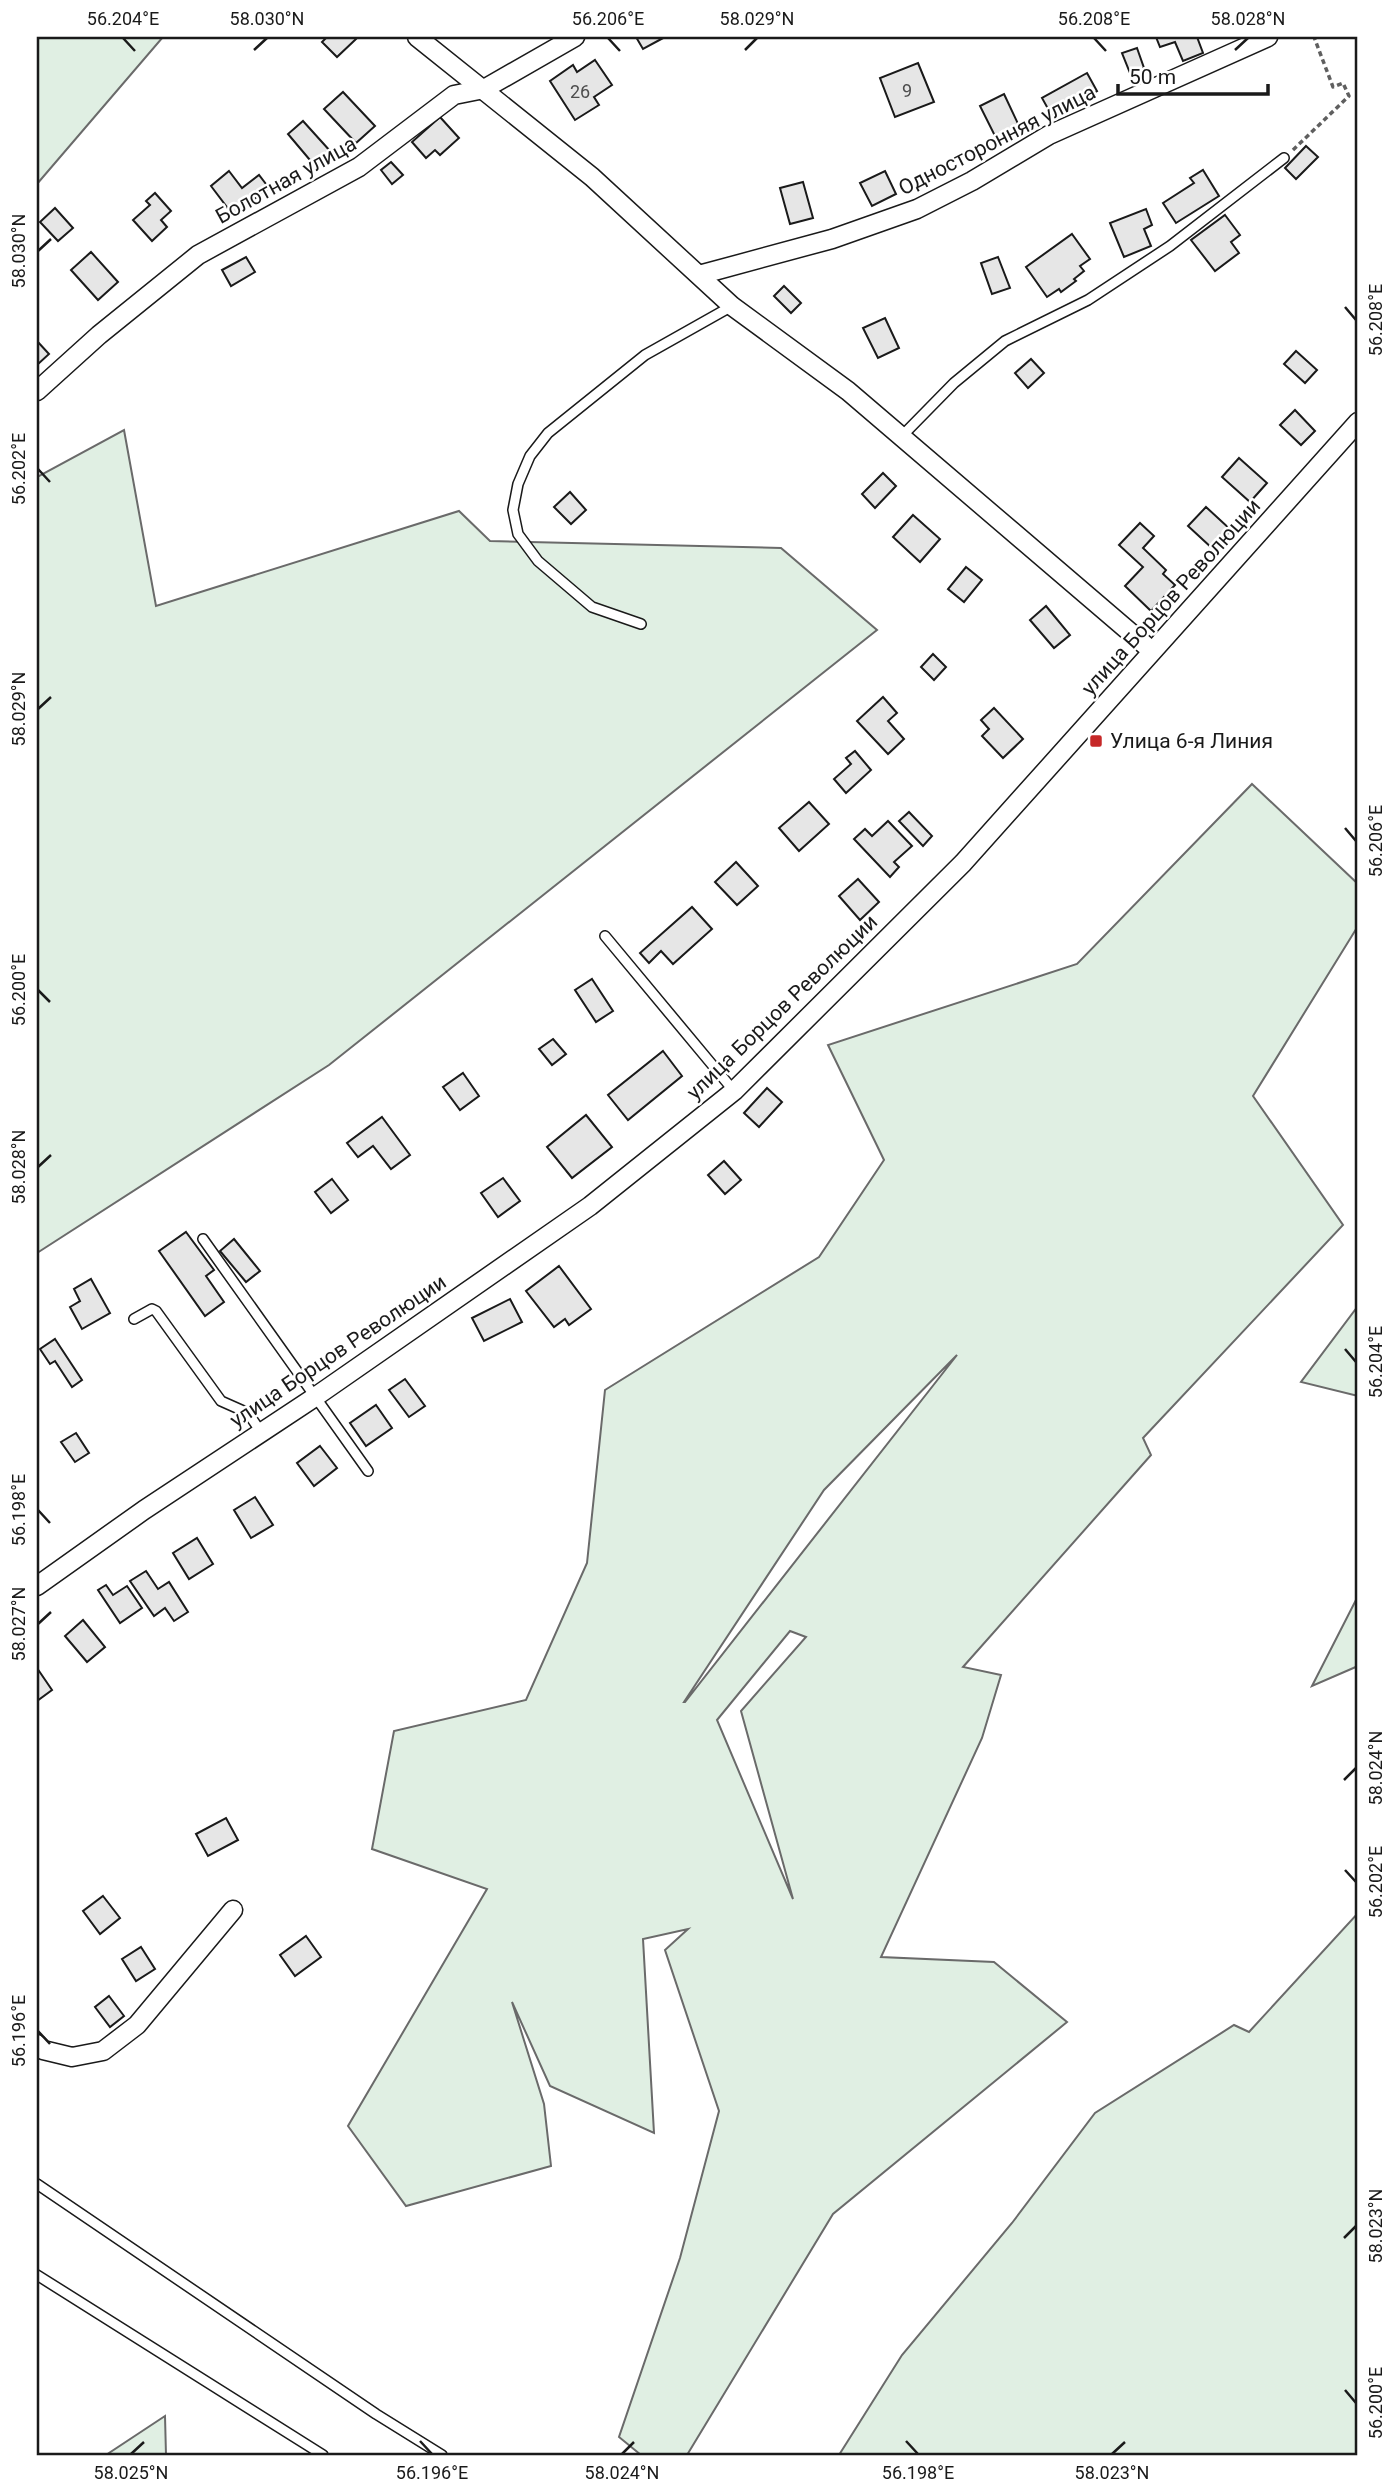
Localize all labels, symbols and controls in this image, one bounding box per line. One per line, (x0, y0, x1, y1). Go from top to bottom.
text: 56.204°E (87, 8, 159, 29)
text: 58.030°N (230, 8, 304, 29)
text: 56.206°E (572, 8, 644, 29)
text: 58.029°N (720, 8, 794, 29)
text: 56.208°E (1058, 8, 1130, 29)
text: 58.028°N (1211, 8, 1285, 29)
scale bar (1118, 52, 1269, 96)
text: 50 m (1129, 65, 1176, 89)
street label: Односторонняя улица (895, 80, 1099, 200)
house number: 9 (902, 80, 912, 101)
house number: 26 (570, 81, 590, 102)
street label: Болотная улица (212, 131, 360, 229)
text: 58.030°N (8, 214, 29, 288)
text: 56.208°E (1365, 284, 1386, 356)
text: 56.202°E (8, 433, 29, 505)
street label: улица Борцов Революции (1077, 494, 1265, 700)
text: 58.029°N (8, 672, 29, 746)
place label: Улица 6-я Линия (1110, 729, 1273, 753)
marker: Улица 6-я Линия (1088, 733, 1104, 749)
text: 56.206°E (1365, 805, 1386, 877)
street label: улица Борцов Революции (682, 910, 882, 1104)
text: 56.200°E (8, 954, 29, 1026)
text: 58.028°N (8, 1130, 29, 1204)
street label: улица Борцов Революции (225, 1270, 451, 1432)
text: 56.204°E (1365, 1326, 1386, 1398)
text: 56.198°E (8, 1474, 29, 1546)
text: 58.027°N (8, 1587, 29, 1661)
text: 58.024°N (1365, 1731, 1386, 1805)
text: 56.202°E (1365, 1846, 1386, 1918)
text: 56.196°E (8, 1995, 29, 2067)
text: 58.023°N (1365, 2189, 1386, 2263)
text: 56.200°E (1365, 2367, 1386, 2439)
text: 58.025°N (94, 2462, 168, 2483)
text: 56.196°E (396, 2462, 468, 2483)
text: 58.024°N (585, 2462, 659, 2483)
text: 56.198°E (882, 2462, 954, 2483)
text: 58.023°N (1075, 2462, 1149, 2483)

